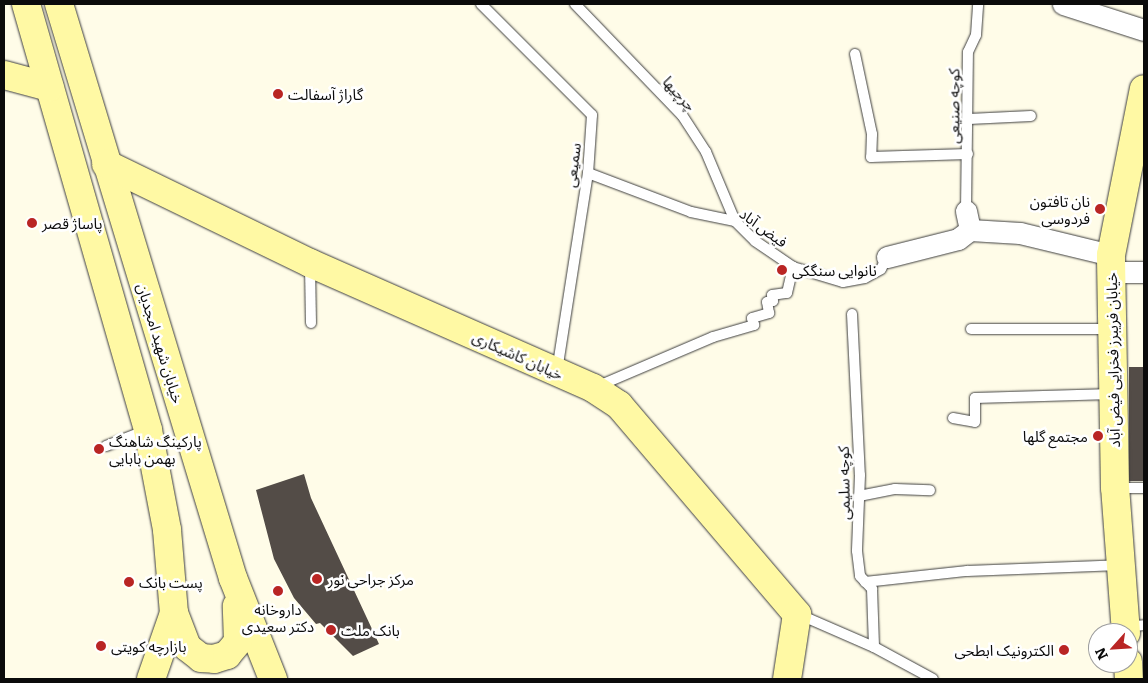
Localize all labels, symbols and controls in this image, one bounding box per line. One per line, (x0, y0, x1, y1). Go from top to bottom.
street label: کوچه صنیعی (944, 68, 962, 144)
street label: چرچیها (660, 72, 700, 114)
place label: گاراژ آسفالت (288, 85, 363, 103)
marker: گاراژ آسفالت (272, 88, 284, 100)
street label: سمیعی (560, 142, 584, 188)
place label: نان تافتون فردوسی (1030, 191, 1090, 226)
marker: نان تافتون فردوسی (1094, 203, 1106, 215)
street label: فیض آباد (737, 204, 791, 250)
place label: پاساژ قصر (42, 214, 102, 232)
marker: پاساژ قصر (26, 217, 38, 229)
place label: نانوایی سنگکی (792, 261, 877, 279)
marker: نانوایی سنگکی (776, 264, 788, 276)
street label: خیابان فریبرز فخرایی فیض آباد (1101, 272, 1123, 448)
street label: خیابان شهید امجدیان (134, 281, 188, 405)
street label: خیابان کاشیکاری (470, 327, 566, 383)
place label: مجتمع گلها (1023, 427, 1088, 445)
marker: مجتمع گلها (1092, 430, 1104, 442)
place label: پارکینگ شاهنگ بهمن بابایی (109, 431, 202, 466)
marker: پارکینگ شاهنگ بهمن بابایی (93, 443, 105, 455)
street label: کوچه سلیمی (833, 446, 853, 520)
place label: مرکز جراحی نور (328, 570, 414, 588)
marker: مرکز جراحی نور (310, 572, 324, 586)
place label: پست بانک (139, 573, 203, 591)
marker: پست بانک (123, 576, 135, 588)
marker: داروخانه دکتر سعیدی (272, 585, 284, 597)
place label: داروخانه دکتر سعیدی (242, 599, 314, 634)
place label: بانک ملت (341, 621, 400, 639)
north arrow (1088, 623, 1138, 673)
marker: بانک ملت (325, 624, 337, 636)
place label: بازارچه کویتی (111, 637, 187, 655)
marker: بازارچه کویتی (95, 640, 107, 652)
place label: الکترونیک ابطحی (955, 641, 1054, 659)
marker: الکترونیک ابطحی (1058, 644, 1070, 656)
text: N (1089, 644, 1112, 664)

